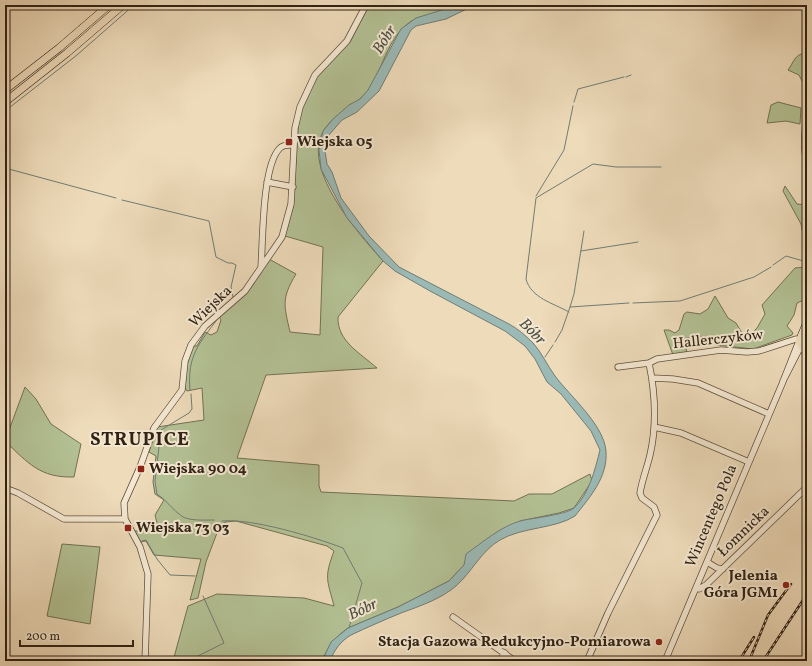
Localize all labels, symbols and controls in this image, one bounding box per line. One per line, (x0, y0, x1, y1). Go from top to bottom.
water label: Bóbr (368, 21, 403, 59)
place label: Wiejska 05 (297, 132, 372, 153)
marker: Wiejska 05 (284, 137, 294, 147)
street label: Wiejska (185, 281, 237, 333)
water label: Bóbr (514, 314, 551, 351)
street label: Hallerczyków (672, 325, 765, 355)
district label: STRUPICE (90, 427, 190, 453)
place label: Wiejska 90 04 (149, 459, 247, 480)
street label: Wincentego Pola (681, 461, 743, 571)
marker: Wiejska 90 04 (136, 464, 146, 474)
street label: Łomnicka (713, 502, 775, 562)
place label: Wiejska 73 03 (136, 518, 230, 539)
marker: Wiejska 73 03 (123, 523, 133, 533)
place label: Jelenia Góra JGM1 (704, 566, 778, 604)
marker: Jelenia Góra JGM1 (781, 580, 791, 590)
water label: Bóbr (345, 593, 382, 626)
scale bar (20, 622, 133, 648)
text: 200 m (26, 629, 60, 645)
place label: Stacja Gazowa Redukcyjno-Pomiarowa (378, 632, 651, 653)
marker: Stacja Gazowa Redukcyjno-Pomiarowa (654, 637, 664, 647)

